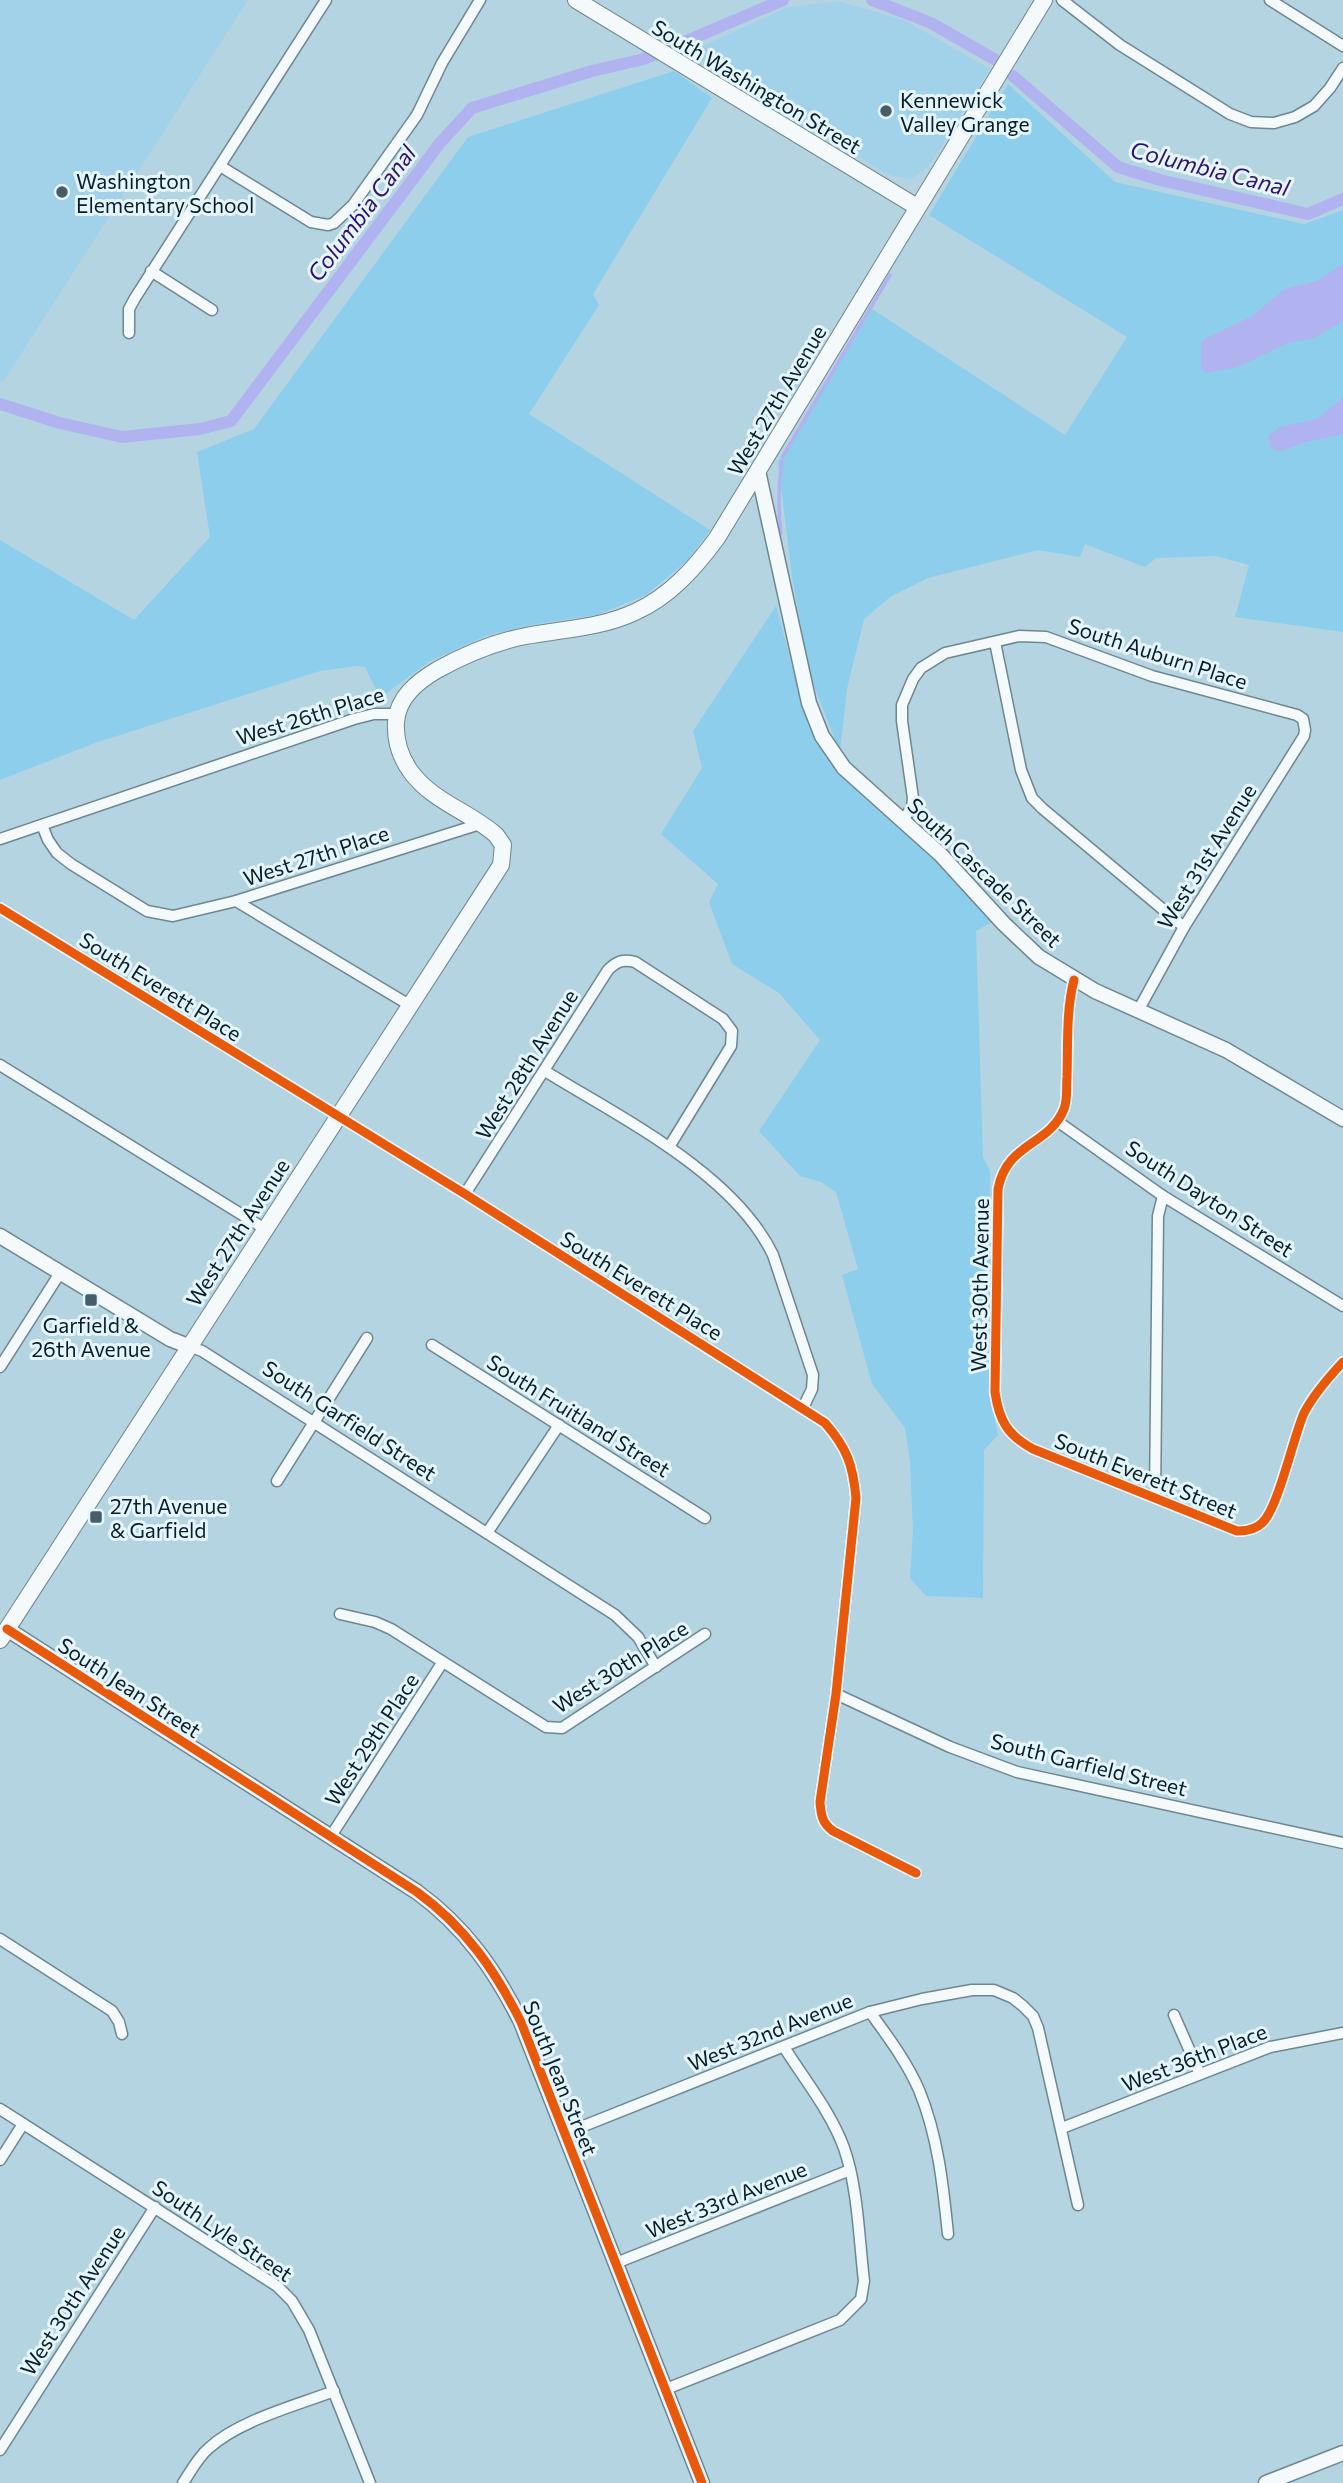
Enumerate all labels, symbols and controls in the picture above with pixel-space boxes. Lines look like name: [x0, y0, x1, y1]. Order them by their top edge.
street label: South Washington Street: [648, 14, 866, 158]
place label: Kennewick Valley Grange: [900, 87, 1030, 136]
marker: Kennewick Valley Grange: [878, 103, 894, 119]
water label: Columbia Canal: [1128, 135, 1294, 202]
water label: Columbia Canal: [301, 139, 422, 287]
place label: Washington Elementary School: [76, 168, 254, 217]
marker: Washington Elementary School: [54, 184, 70, 200]
street label: West 27th Avenue: [721, 320, 831, 480]
street label: South Auburn Place: [1065, 612, 1251, 694]
street label: West 26th Place: [233, 681, 387, 749]
street label: West 31st Avenue: [1151, 779, 1261, 933]
street label: South Cascade Street: [903, 792, 1067, 952]
street label: West 27th Place: [240, 820, 392, 890]
street label: South Everett Place: [75, 926, 247, 1046]
street label: West 28th Avenue: [470, 984, 582, 1144]
street label: South Dayton Street: [1122, 1134, 1298, 1262]
street label: West 27th Avenue: [180, 1154, 294, 1310]
street label: West 30th Avenue: [965, 1198, 993, 1372]
street label: South Everett Place: [556, 1225, 728, 1345]
marker: Garfield & 26th Avenue: [83, 1292, 99, 1308]
place label: Garfield & 26th Avenue: [31, 1312, 151, 1361]
street label: South Fruitland Street: [483, 1348, 675, 1482]
street label: South Garfield Street: [259, 1355, 441, 1485]
street label: South Everett Street: [1051, 1427, 1241, 1523]
place label: 27th Avenue & Garfield: [110, 1493, 227, 1542]
marker: 27th Avenue & Garfield: [88, 1509, 104, 1525]
street label: West 30th Place: [548, 1614, 692, 1718]
street label: South Jean Street: [54, 1632, 206, 1742]
street label: West 29th Place: [319, 1668, 423, 1810]
street label: South Garfield Street: [988, 1727, 1190, 1801]
street label: West 32nd Avenue: [684, 1987, 856, 2075]
street label: South Jean Street: [519, 1997, 603, 2159]
street label: West 36th Place: [1118, 2018, 1270, 2096]
street label: West 33rd Avenue: [642, 2155, 810, 2243]
street label: South Lyle Street: [148, 2174, 298, 2286]
street label: West 30th Avenue: [14, 2220, 130, 2380]

